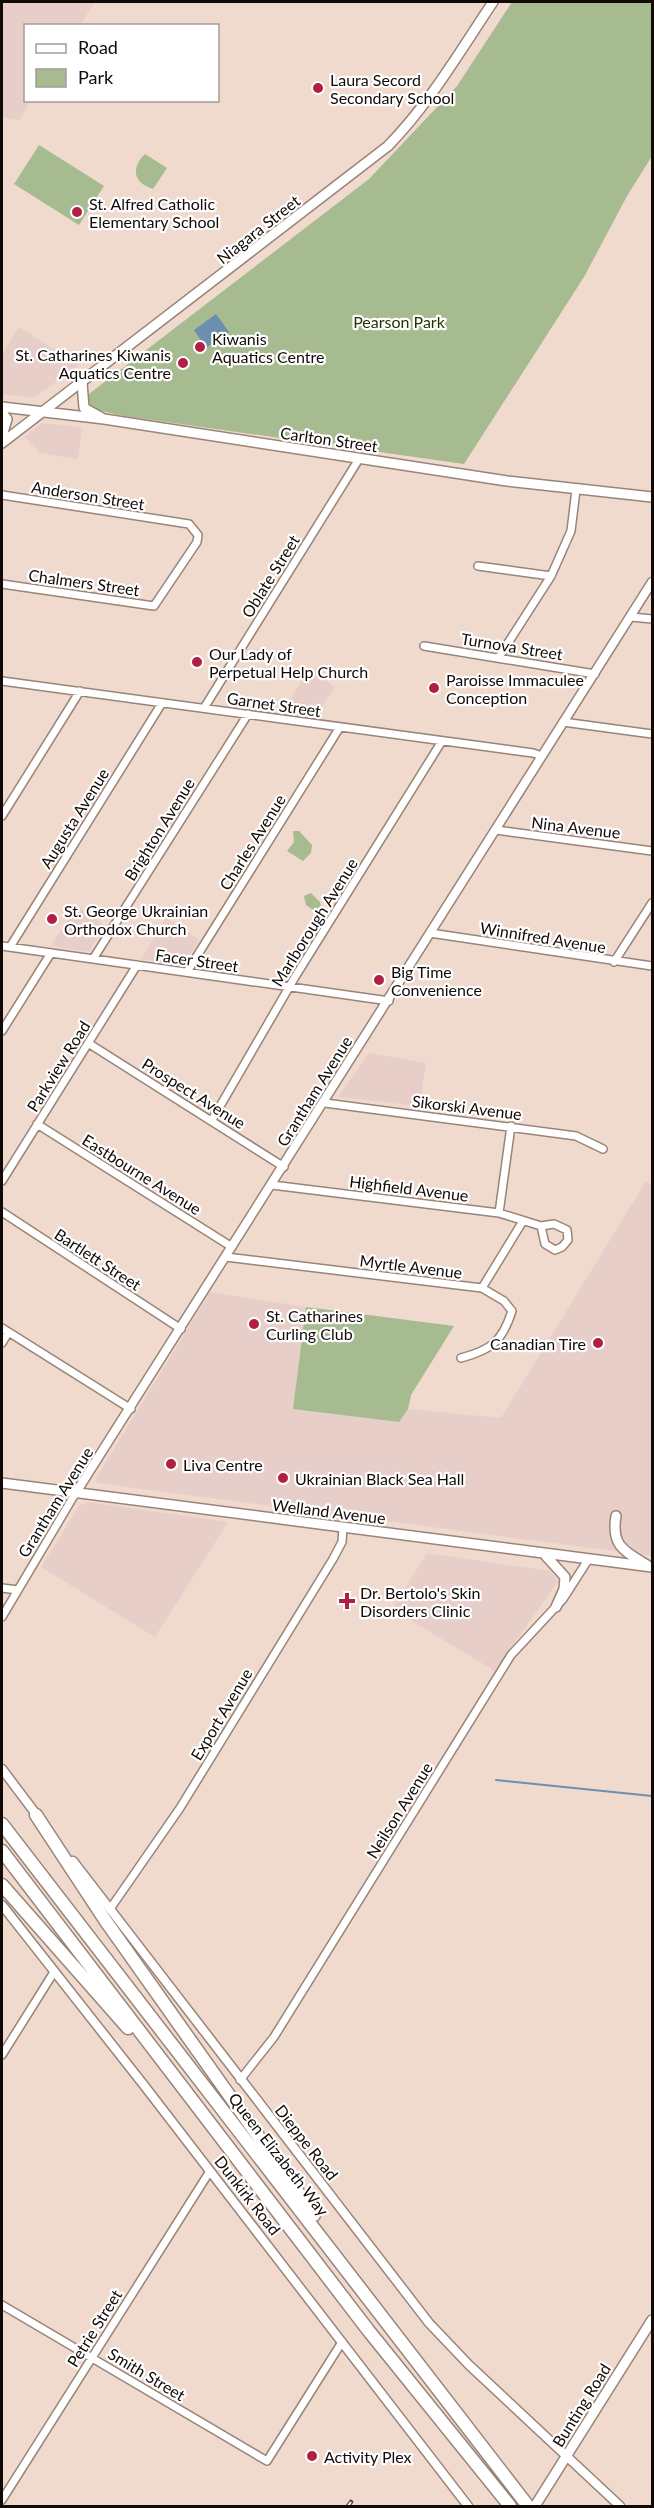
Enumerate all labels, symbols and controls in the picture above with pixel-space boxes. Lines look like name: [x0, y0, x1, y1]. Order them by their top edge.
legend: [24, 24, 219, 102]
text: Road: [78, 36, 118, 58]
text: Park: [78, 66, 114, 88]
place label: Laura Secord Secondary School: [330, 70, 454, 107]
marker: Laura Secord Secondary School: [311, 81, 325, 95]
street label: Niagara Street: [213, 191, 303, 267]
place label: St. Alfred Catholic Elementary School: [89, 194, 219, 231]
marker: St. Alfred Catholic Elementary School: [70, 205, 84, 219]
park label: Pearson Park: [353, 312, 446, 331]
place label: Kiwanis Aquatics Centre: [212, 329, 324, 366]
marker: Kiwanis Aquatics Centre: [193, 340, 207, 354]
place label: St. Catharines Kiwanis Aquatics Centre: [15, 345, 171, 382]
marker: St. Catharines Kiwanis Aquatics Centre: [176, 356, 190, 370]
street label: Carlton Street: [279, 423, 379, 455]
street label: Anderson Street: [30, 477, 146, 513]
street label: Oblate Street: [237, 531, 303, 621]
street label: Chalmers Street: [27, 565, 141, 599]
street label: Turnova Street: [460, 629, 564, 663]
place label: Our Lady of Perpetual Help Church: [209, 644, 368, 681]
marker: Our Lady of Perpetual Help Church: [190, 655, 204, 669]
place label: Paroisse Immaculee Conception: [446, 670, 584, 707]
marker: Paroisse Immaculee Conception: [427, 681, 441, 695]
street label: Garnet Street: [226, 688, 322, 720]
street label: Augusta Avenue: [36, 765, 112, 871]
street label: Brighton Avenue: [120, 774, 198, 884]
street label: Charles Avenue: [215, 791, 289, 893]
street label: Nina Avenue: [531, 812, 621, 842]
street label: Marlborough Avenue: [267, 854, 361, 990]
place label: St. George Ukrainian Orthodox Church: [64, 901, 208, 938]
marker: St. George Ukrainian Orthodox Church: [45, 912, 59, 926]
street label: Winnifred Avenue: [479, 918, 607, 956]
street label: Facer Street: [154, 945, 240, 975]
place label: Big Time Convenience: [391, 962, 482, 999]
marker: Big Time Convenience: [372, 973, 386, 987]
street label: Parkview Road: [23, 1017, 93, 1115]
street label: Grantham Avenue: [272, 1032, 356, 1150]
street label: Prospect Avenue: [139, 1054, 249, 1132]
street label: Sikorski Avenue: [411, 1091, 523, 1123]
street label: Eastbourne Avenue: [79, 1130, 205, 1218]
street label: Highfield Avenue: [348, 1171, 470, 1205]
street label: Bartlett Street: [51, 1224, 145, 1294]
street label: Myrtle Avenue: [359, 1250, 463, 1282]
place label: St. Catharines Curling Club: [266, 1306, 363, 1343]
marker: St. Catharines Curling Club: [247, 1317, 261, 1331]
place label: Canadian Tire: [490, 1334, 586, 1353]
marker: Canadian Tire: [591, 1336, 605, 1350]
street label: Grantham Avenue: [13, 1443, 97, 1561]
place label: Liva Centre: [183, 1455, 263, 1474]
marker: Liva Centre: [164, 1457, 178, 1471]
place label: Ukrainian Black Sea Hall: [295, 1469, 464, 1488]
marker: Ukrainian Black Sea Hall: [276, 1471, 290, 1485]
street label: Welland Avenue: [271, 1495, 387, 1527]
place label: Dr. Bertolo's Skin Disorders Clinic: [360, 1583, 480, 1620]
marker: Dr. Bertolo's Skin Disorders Clinic: [338, 1592, 356, 1610]
street label: Export Avenue: [186, 1665, 256, 1763]
street label: Neilson Avenue: [362, 1759, 436, 1861]
street label: Queen Elizabeth Way: [225, 2089, 333, 2220]
street label: Dieppe Road: [272, 2101, 342, 2183]
street label: Dunkirk Road: [211, 2152, 285, 2238]
street label: Petrie Street: [63, 2286, 125, 2370]
street label: Smith Street: [105, 2344, 189, 2405]
street label: Bunting Road: [548, 2360, 614, 2450]
place label: Activity Plex: [324, 2447, 412, 2466]
marker: Activity Plex: [305, 2449, 319, 2463]

